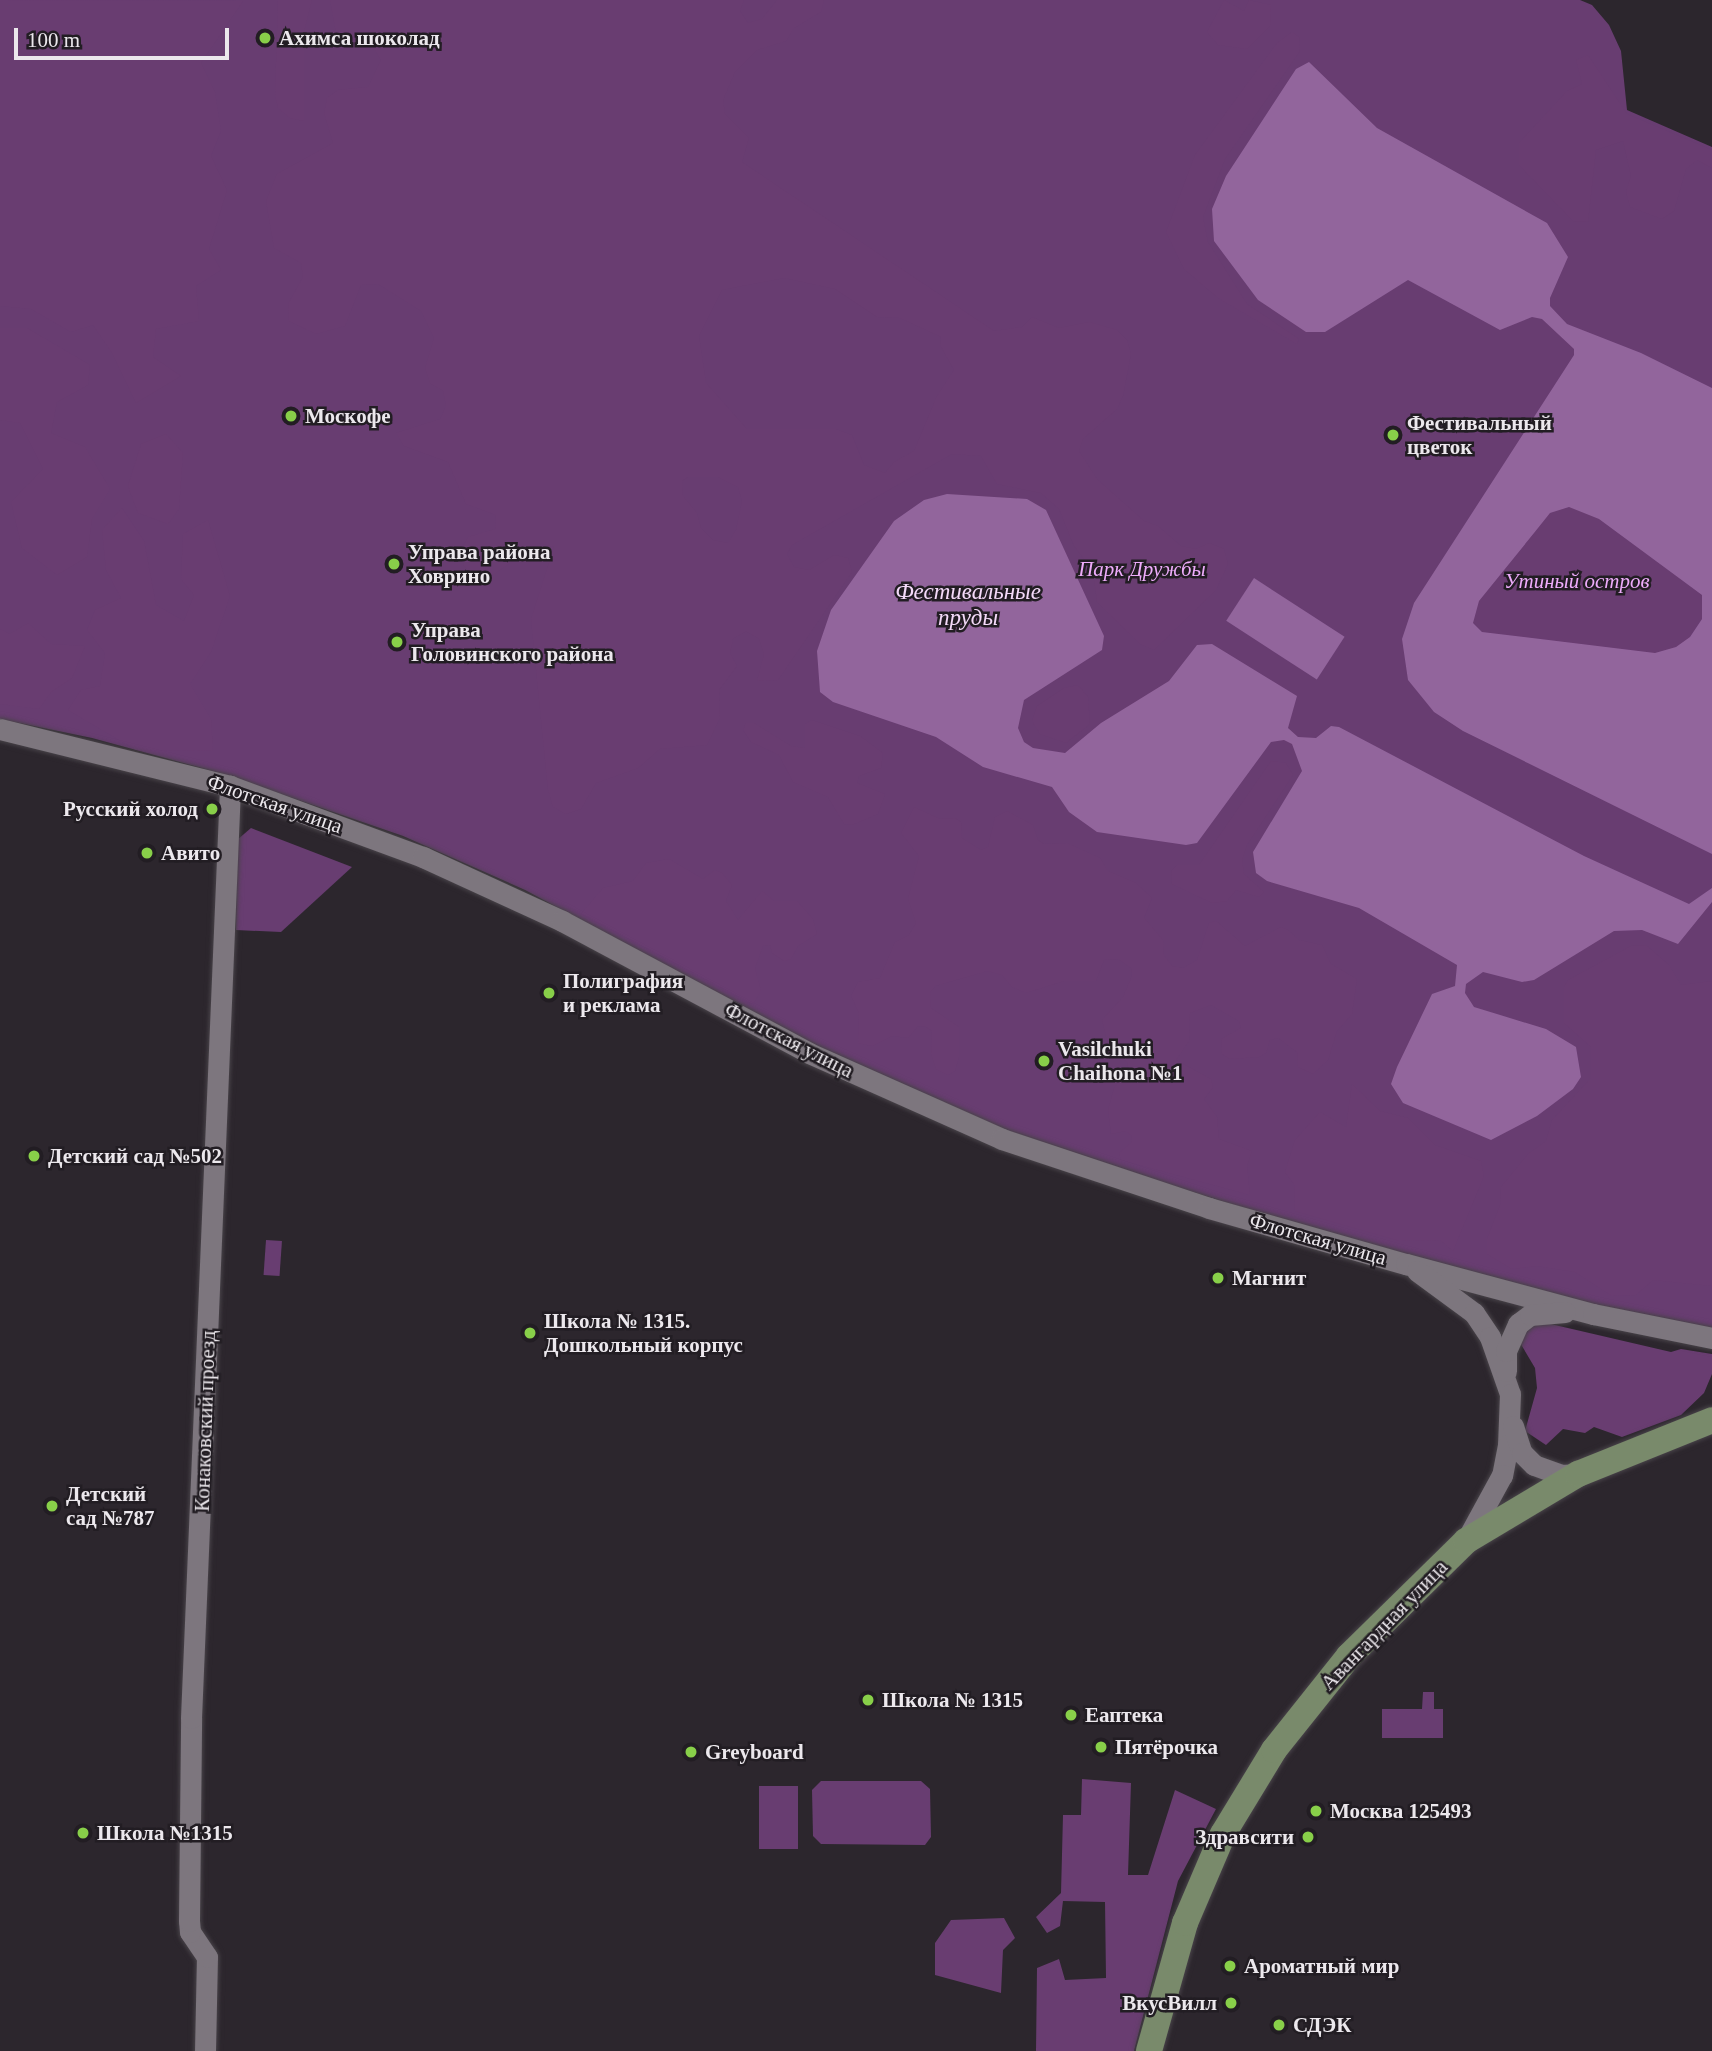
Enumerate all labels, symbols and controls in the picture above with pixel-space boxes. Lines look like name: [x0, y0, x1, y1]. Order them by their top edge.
scale bar: [18, 14, 233, 58]
place label: Ахимса шоколад: [279, 25, 440, 51]
text: 100 m: [27, 28, 80, 52]
marker: Ахимса шоколад: [257, 30, 273, 46]
place label: Москофе: [305, 403, 391, 429]
marker: Москофе: [283, 408, 299, 424]
place label: Фестивальный цветок: [1407, 410, 1552, 460]
marker: Фестивальный цветок: [1385, 427, 1401, 443]
place label: Управа района Ховрино: [408, 539, 550, 589]
marker: Управа района Ховрино: [386, 556, 402, 572]
park label: Парк Дружбы: [1078, 556, 1206, 582]
park label: Утиный остров: [1504, 568, 1650, 594]
water label: Фестивальные пруды: [895, 578, 1041, 632]
place label: Управа Головинского района: [411, 617, 614, 667]
marker: Управа Головинского района: [389, 634, 405, 650]
street label: Флотская улица: [204, 769, 346, 839]
place label: Русский холод: [63, 796, 198, 822]
marker: Русский холод: [204, 801, 220, 817]
place label: Авито: [161, 840, 220, 866]
marker: Авито: [139, 845, 155, 861]
place label: Полиграфия и реклама: [563, 968, 683, 1018]
marker: Полиграфия и реклама: [541, 985, 557, 1001]
street label: Флотская улица: [720, 997, 858, 1083]
place label: Vasilchuki Chaihona №1: [1058, 1036, 1182, 1086]
marker: Vasilchuki Chaihona №1: [1036, 1053, 1052, 1069]
place label: Детский сад №502: [48, 1143, 222, 1169]
marker: Детский сад №502: [26, 1148, 42, 1164]
street label: Флотская улица: [1247, 1207, 1389, 1271]
place label: Магнит: [1232, 1265, 1306, 1291]
marker: Магнит: [1210, 1270, 1226, 1286]
place label: Школа № 1315. Дошкольный корпус: [544, 1308, 743, 1358]
marker: Школа № 1315. Дошкольный корпус: [522, 1325, 538, 1341]
street label: Конаковский проезд: [189, 1330, 221, 1512]
place label: Детский сад №787: [66, 1481, 155, 1531]
marker: Детский сад №787: [44, 1498, 60, 1514]
street label: Авангардная улица: [1315, 1555, 1453, 1695]
place label: Школа № 1315: [882, 1687, 1023, 1713]
marker: Школа № 1315: [860, 1692, 876, 1708]
place label: Еаптека: [1085, 1702, 1163, 1728]
marker: Еаптека: [1063, 1707, 1079, 1723]
place label: Пятёрочка: [1115, 1734, 1218, 1760]
place label: Greyboard: [705, 1739, 804, 1765]
marker: Пятёрочка: [1093, 1739, 1109, 1755]
marker: Greyboard: [683, 1744, 699, 1760]
place label: Москва 125493: [1330, 1798, 1472, 1824]
marker: Москва 125493: [1308, 1803, 1324, 1819]
place label: Школа №1315: [97, 1820, 233, 1846]
place label: Здравсити: [1195, 1824, 1294, 1850]
marker: Школа №1315: [75, 1825, 91, 1841]
marker: Здравсити: [1300, 1829, 1316, 1845]
place label: Ароматный мир: [1244, 1953, 1399, 1979]
marker: Ароматный мир: [1222, 1958, 1238, 1974]
place label: ВкусВилл: [1122, 1990, 1217, 2016]
marker: ВкусВилл: [1223, 1995, 1239, 2011]
place label: СДЭК: [1293, 2012, 1352, 2038]
marker: СДЭК: [1271, 2017, 1287, 2033]

